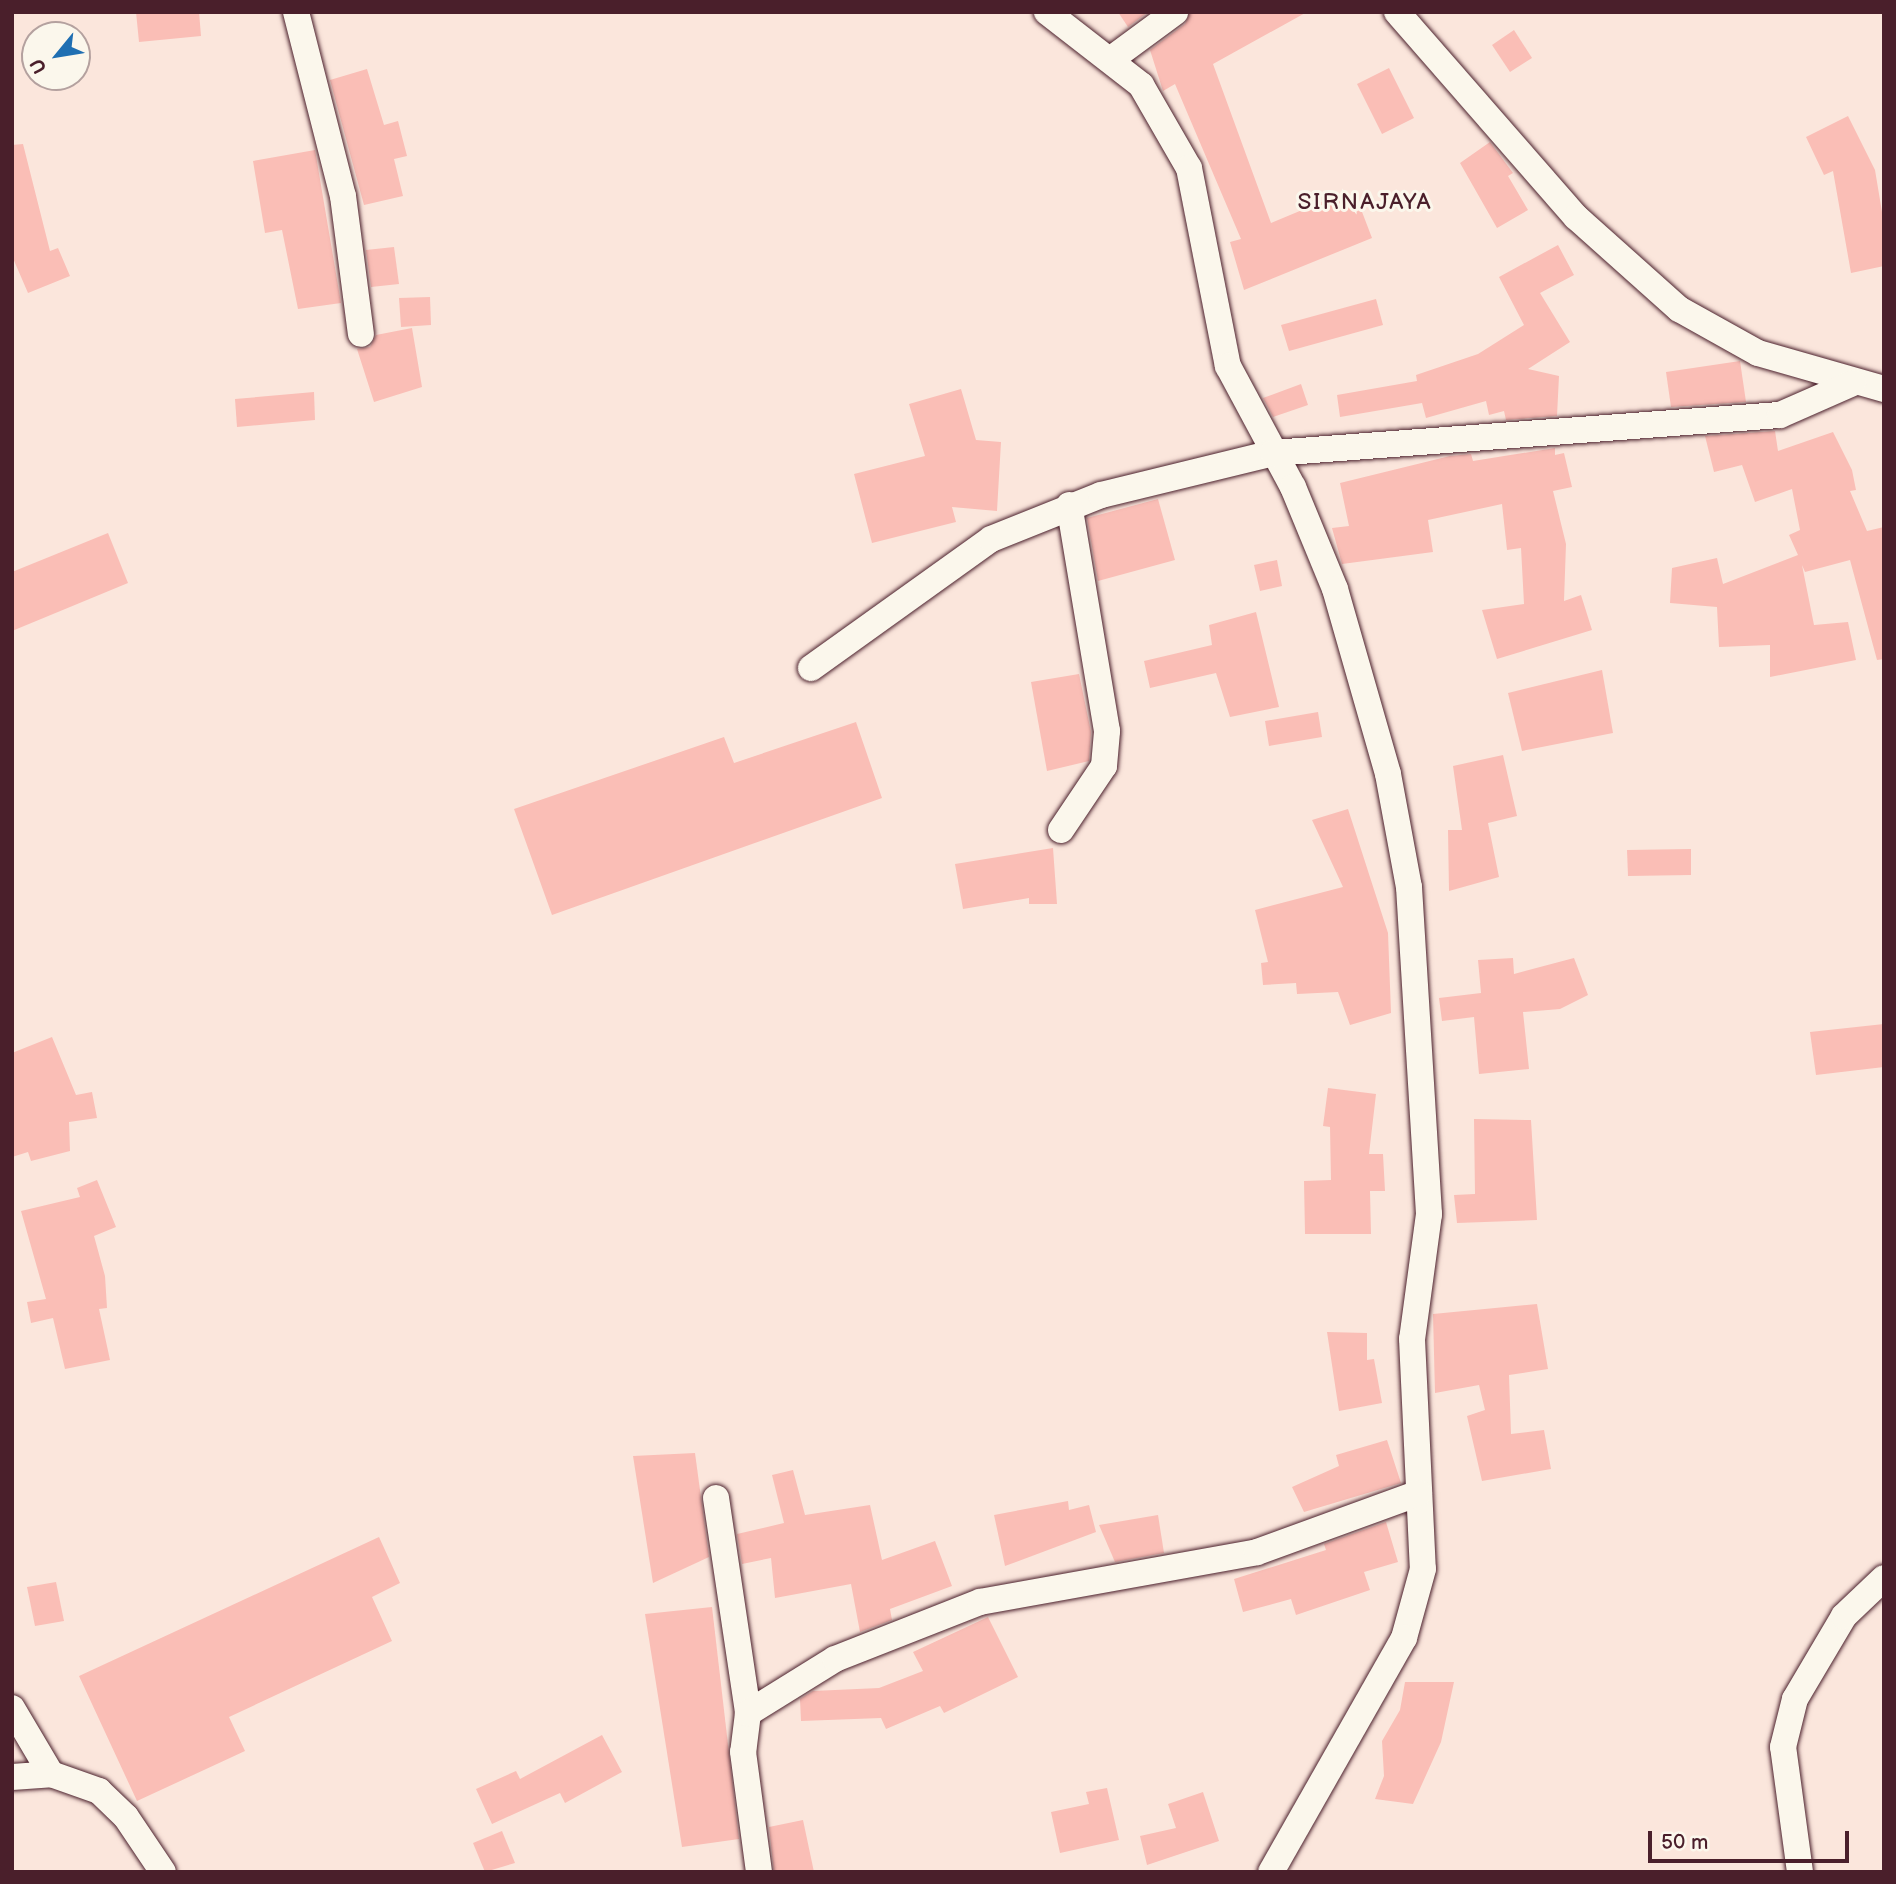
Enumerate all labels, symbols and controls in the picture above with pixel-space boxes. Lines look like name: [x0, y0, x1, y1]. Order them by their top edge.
north arrow: [21, 21, 91, 91]
text: U: [26, 54, 52, 77]
district label: SIRNAJAYA: [1299, 188, 1431, 216]
scale bar: [1651, 1818, 1852, 1862]
text: 50 m: [1661, 1830, 1708, 1855]

